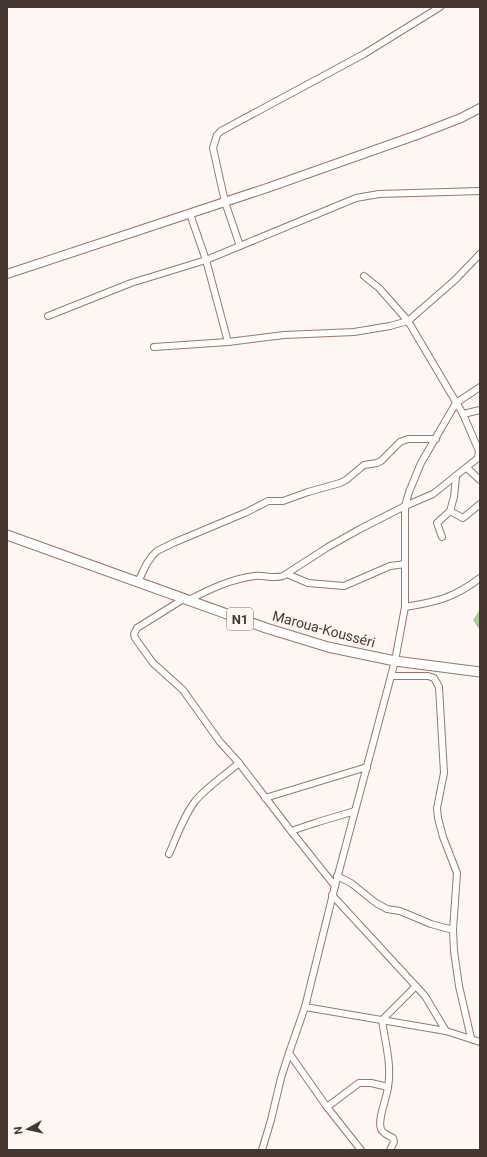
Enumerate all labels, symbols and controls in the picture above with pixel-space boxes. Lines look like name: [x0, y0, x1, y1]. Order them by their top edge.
road number: N1: [227, 608, 253, 630]
street label: Maroua-Kousséri: [271, 608, 377, 650]
north arrow: [8, 1109, 48, 1149]
text: N: [12, 1125, 26, 1135]

